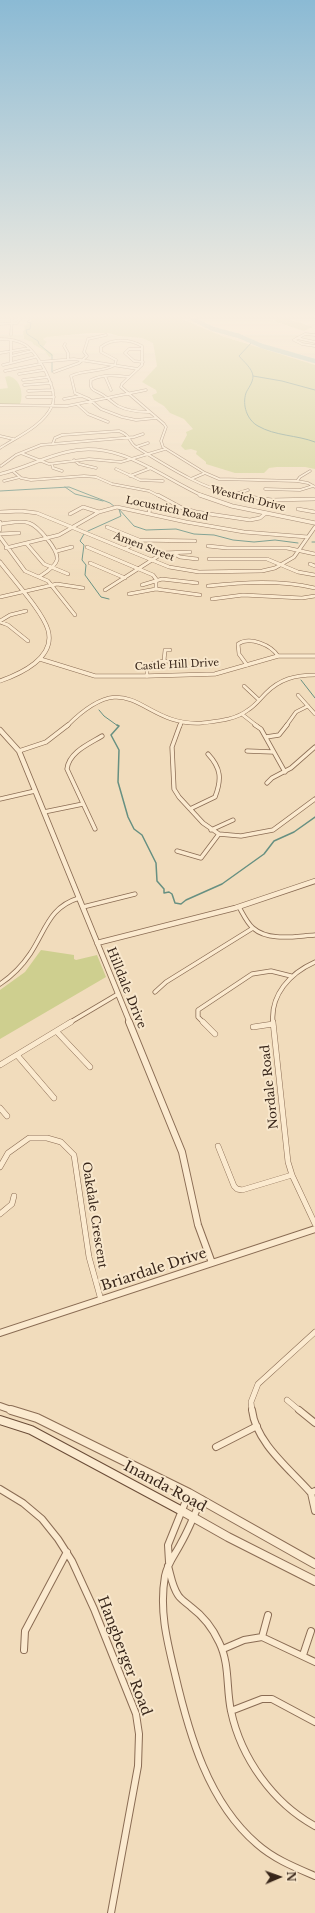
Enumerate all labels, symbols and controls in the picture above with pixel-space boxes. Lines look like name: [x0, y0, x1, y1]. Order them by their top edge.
street label: Westrich Drive: [209, 484, 287, 514]
street label: Locustrich Road: [125, 494, 209, 524]
street label: Amen Street: [112, 530, 176, 564]
street label: Castle Hill Drive: [135, 657, 219, 673]
street label: Hilldale Drive: [103, 945, 149, 1031]
street label: Nordale Road: [258, 1044, 282, 1130]
street label: Oakdale Crescent: [78, 1161, 110, 1269]
street label: Briardale Drive: [99, 1245, 209, 1295]
street label: Inanda Road: [121, 1458, 209, 1516]
street label: Hangberger Road: [93, 1594, 155, 1718]
north arrow: [259, 1857, 299, 1897]
text: N: [284, 1871, 298, 1882]

